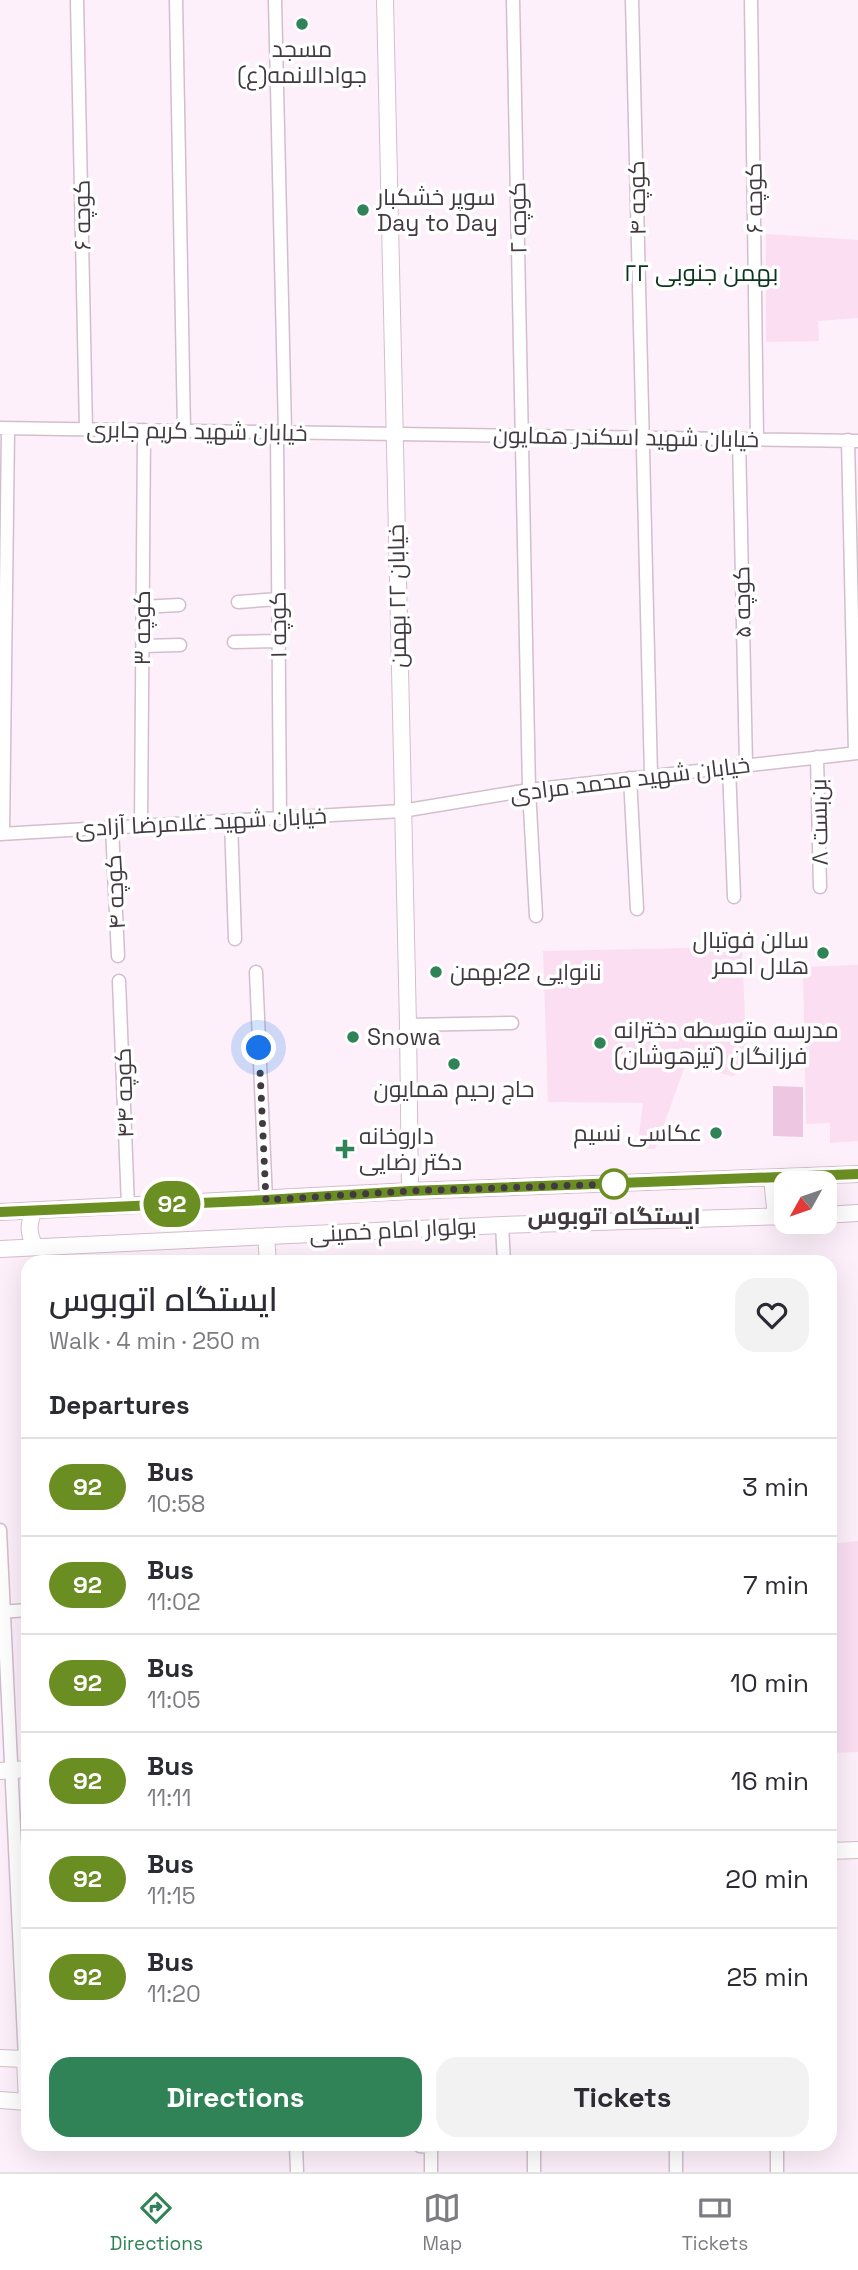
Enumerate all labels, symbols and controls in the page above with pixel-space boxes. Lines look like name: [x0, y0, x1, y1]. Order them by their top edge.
marker: مسجد جوادالانمه(ع): [294, 16, 310, 32]
place label: مسجد جوادالانمه(ع): [237, 34, 367, 91]
street label: کوچه ۴: [621, 160, 653, 236]
street label: کوچه ۶: [738, 162, 770, 234]
street label: کوچه ۶: [66, 179, 98, 251]
place label: سوپر خشکبار Day to Day: [375, 182, 498, 238]
street label: کوچه ۲: [502, 182, 534, 254]
marker: سوپر خشکبار Day to Day: [355, 202, 371, 218]
district label: ۲۲ بهمن جنوبی: [624, 257, 778, 288]
street label: خیابان شهید کریم جابری: [86, 414, 308, 449]
street label: خیابان شهید اسکندر همایون: [493, 420, 759, 454]
street label: خیابان ۲۲ بهمن: [381, 524, 413, 668]
street label: کوچه ۵: [726, 566, 758, 638]
street label: کوچه ۳: [127, 590, 157, 666]
street label: کوچه ۱: [262, 591, 294, 659]
street label: خیابان شهید محمد مرادی: [508, 749, 752, 809]
street label: بن‌بست ۸: [803, 778, 835, 866]
street label: خیابان شهید غلامرضا آزادی: [74, 800, 328, 844]
street label: کوچه ۴: [98, 854, 132, 930]
place label: سالن فوتبال هلال احمر: [693, 925, 809, 981]
marker: سالن فوتبال هلال احمر: [815, 945, 831, 961]
place label: نانوایی 22بهمن: [450, 957, 602, 987]
marker: نانوایی 22بهمن: [428, 964, 444, 980]
place label: مدرسه متوسطه دخترانه فرزانگان (تیزهوشان): [614, 1015, 839, 1071]
place label: Snowa: [367, 1022, 441, 1052]
marker: Snowa: [345, 1029, 361, 1045]
your location: [241, 1030, 276, 1065]
marker: مدرسه متوسطه دخترانه فرزانگان (تیزهوشان): [592, 1035, 608, 1051]
street label: کوچه ۴۴: [107, 1047, 141, 1139]
marker: حاج رحیم همایون: [446, 1056, 462, 1072]
place label: حاج رحیم همایون: [374, 1074, 534, 1105]
place label: عکاسی نسیم: [573, 1118, 702, 1149]
place label: داروخانه دکتر رضایی: [359, 1121, 462, 1177]
marker: عکاسی نسیم: [708, 1125, 724, 1141]
marker: داروخانه دکتر رضایی: [337, 1141, 353, 1157]
marker: ایستگاه اتوبوس: [599, 1169, 629, 1199]
north arrow: [774, 1171, 836, 1234]
map controls: [774, 1171, 837, 1234]
line badge: 92: [140, 1181, 204, 1227]
text: 92: [157, 1188, 187, 1219]
place label: ایستگاه اتوبوس: [527, 1201, 701, 1231]
street label: بولوار امام خمینی: [309, 1211, 477, 1250]
button: heart: [735, 1278, 809, 1352]
text: ایستگاه اتوبوس: [49, 1279, 278, 1321]
text: Walk · 4 min · 250 m: [49, 1326, 260, 1356]
text: Departures: [49, 1388, 190, 1422]
text: Bus: [147, 1455, 194, 1489]
text: 3 min: [742, 1470, 809, 1504]
text: 92: [73, 1471, 102, 1502]
text: 10:58: [147, 1489, 205, 1519]
text: Bus: [147, 1553, 194, 1587]
text: 7 min: [743, 1568, 809, 1602]
text: 92: [73, 1569, 102, 1600]
text: 11:02: [147, 1587, 201, 1617]
text: Bus: [147, 1651, 194, 1685]
text: 10 min: [730, 1666, 809, 1700]
text: 92: [73, 1667, 102, 1698]
text: 11:05: [147, 1685, 201, 1715]
text: Bus: [147, 1749, 194, 1783]
text: 16 min: [731, 1764, 809, 1798]
text: 92: [73, 1765, 102, 1796]
text: 11:11: [147, 1783, 191, 1813]
text: Bus: [147, 1847, 194, 1881]
text: 20 min: [725, 1862, 809, 1896]
text: 92: [73, 1863, 102, 1894]
text: 11:15: [147, 1881, 195, 1911]
text: Bus: [147, 1945, 194, 1979]
text: 25 min: [726, 1960, 809, 1994]
text: 92: [73, 1961, 102, 1992]
text: 11:20: [147, 1979, 201, 2009]
button: Directions: [49, 2057, 422, 2137]
button: Tickets: [436, 2057, 809, 2137]
tab: Directions: [110, 2189, 203, 2256]
tab: Map: [423, 2189, 462, 2256]
tab: Tickets: [682, 2189, 748, 2256]

